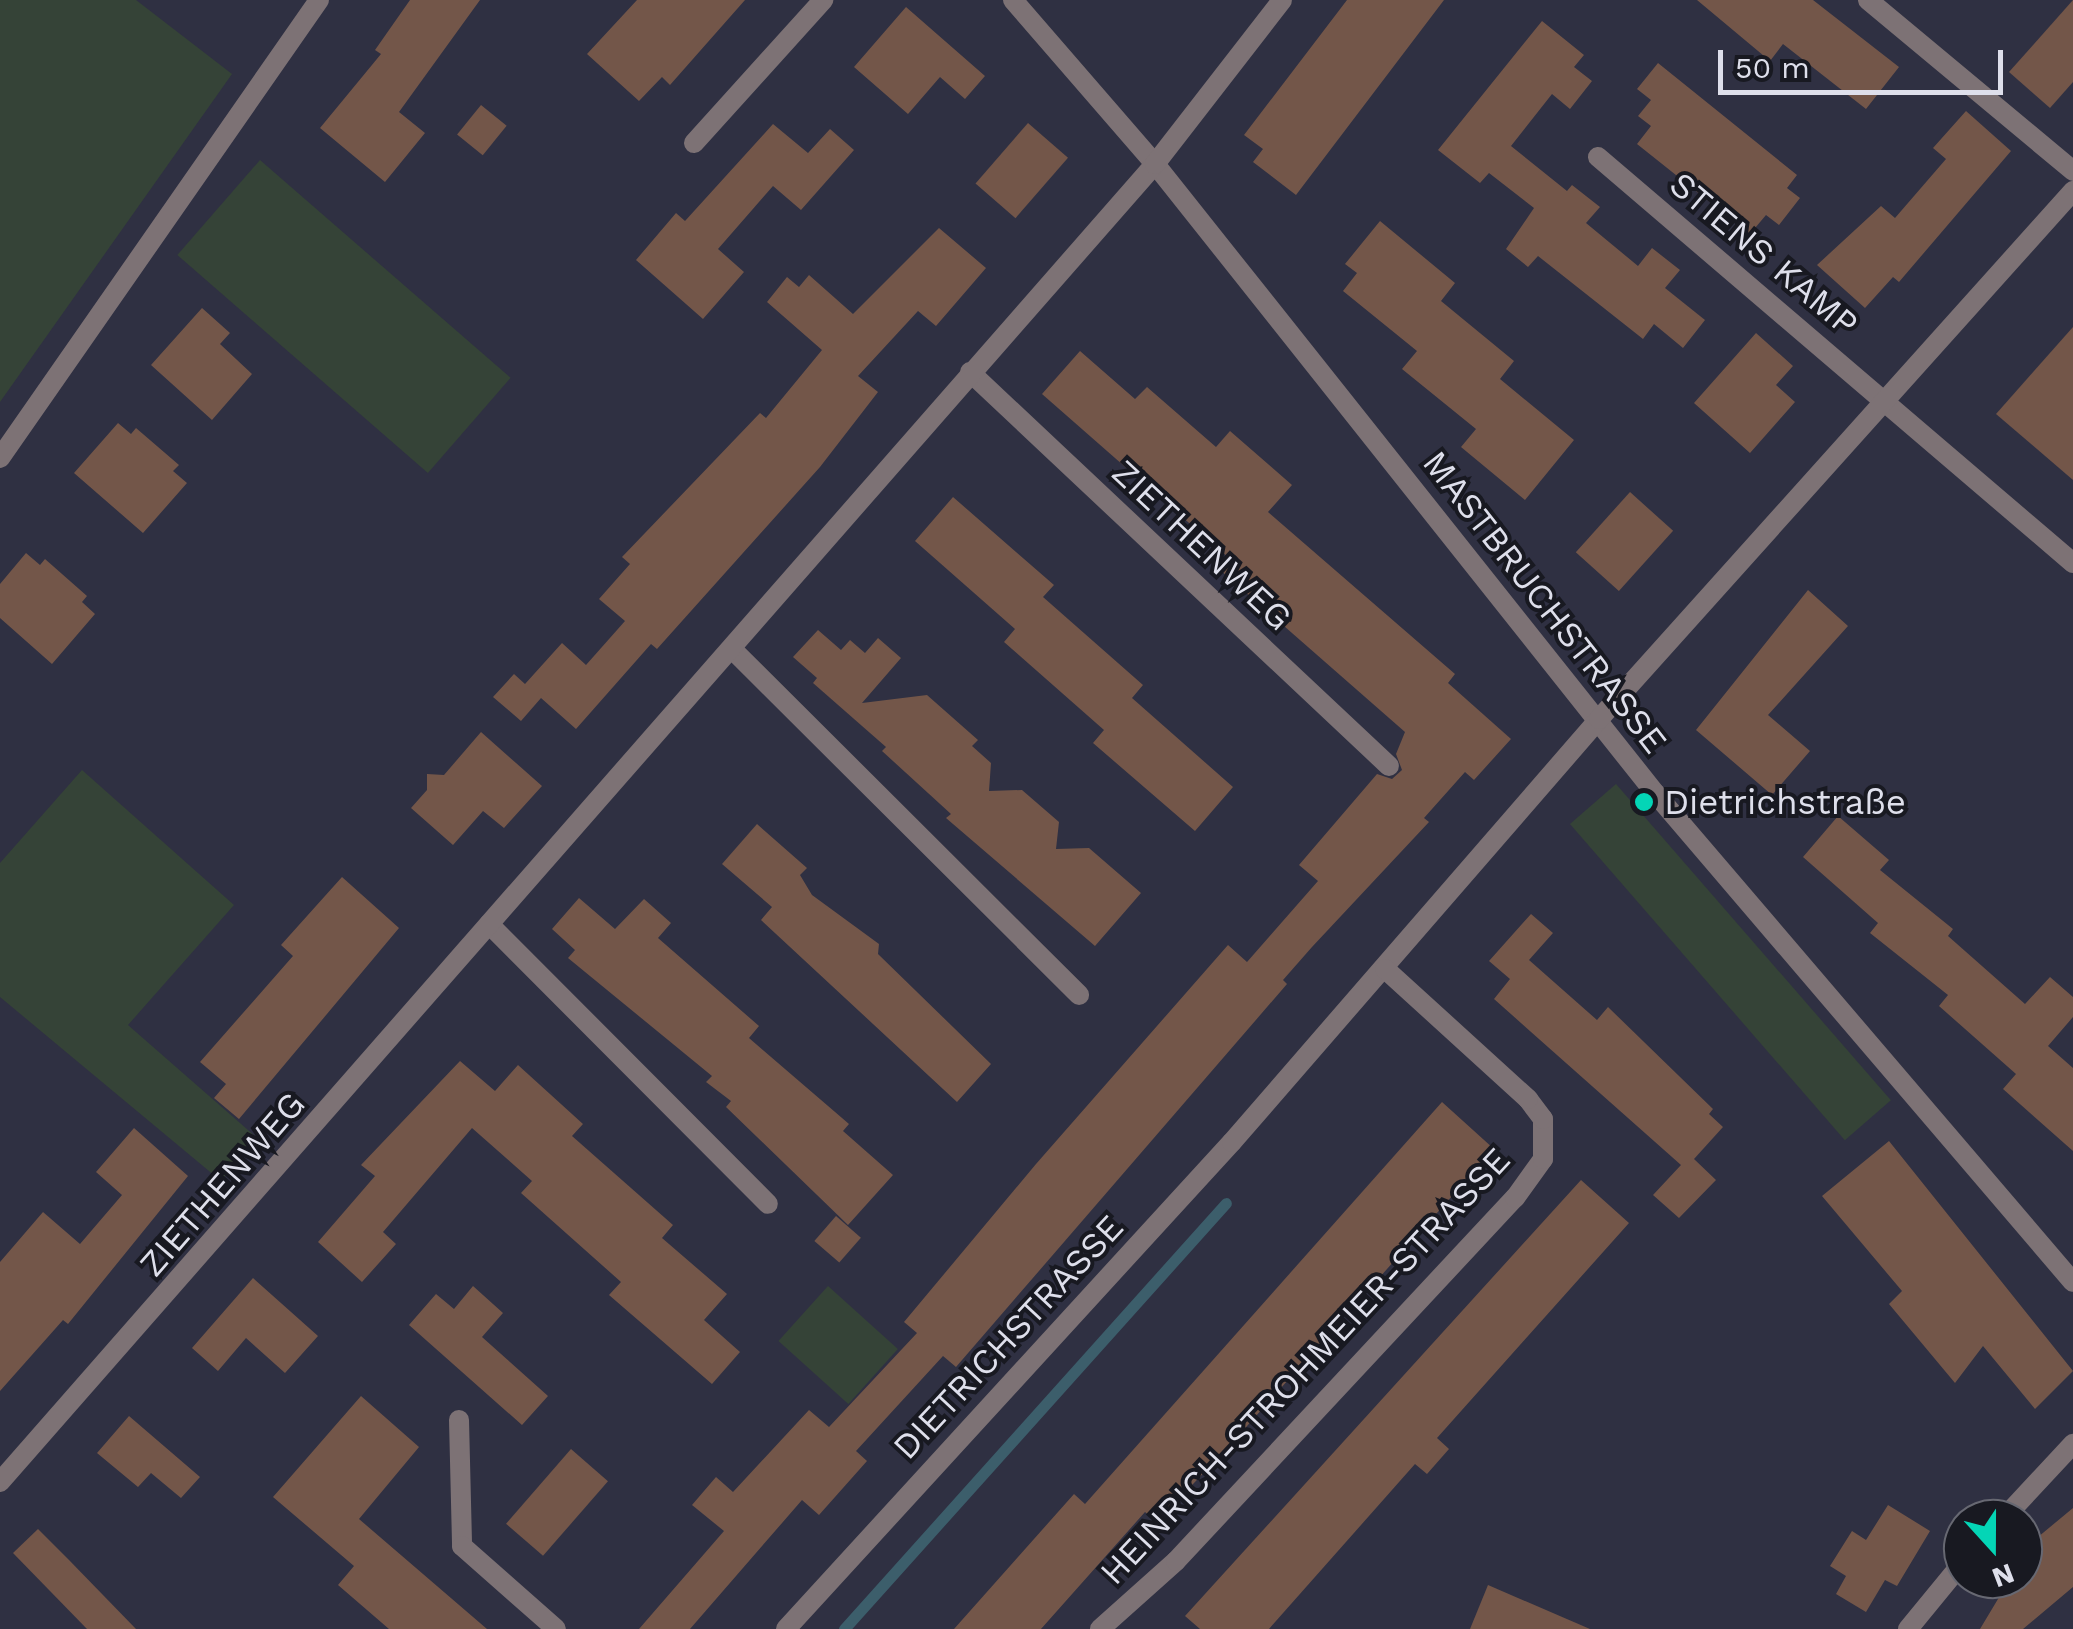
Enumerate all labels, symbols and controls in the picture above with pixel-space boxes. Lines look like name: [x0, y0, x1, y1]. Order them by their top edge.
scale bar: [1723, 30, 2008, 92]
text: 50 m: [1735, 50, 1810, 85]
street label: STIENS KAMP: [1661, 163, 1867, 345]
street label: MASTBRUCHSTRASSE: [1414, 443, 1676, 761]
street label: ZIETHENWEG: [1103, 451, 1301, 639]
place label: Dietrichstraße: [1664, 781, 1906, 823]
marker: Dietrichstraße: [1633, 791, 1655, 813]
street label: ZIETHENWEG: [131, 1083, 313, 1285]
street label: HEINRICH-STROHMEIER-STRASSE: [1091, 1139, 1519, 1593]
street label: DIETRICHSTRASSE: [884, 1206, 1132, 1468]
north arrow: [1943, 1499, 2043, 1599]
text: N: [1988, 1556, 2019, 1595]

